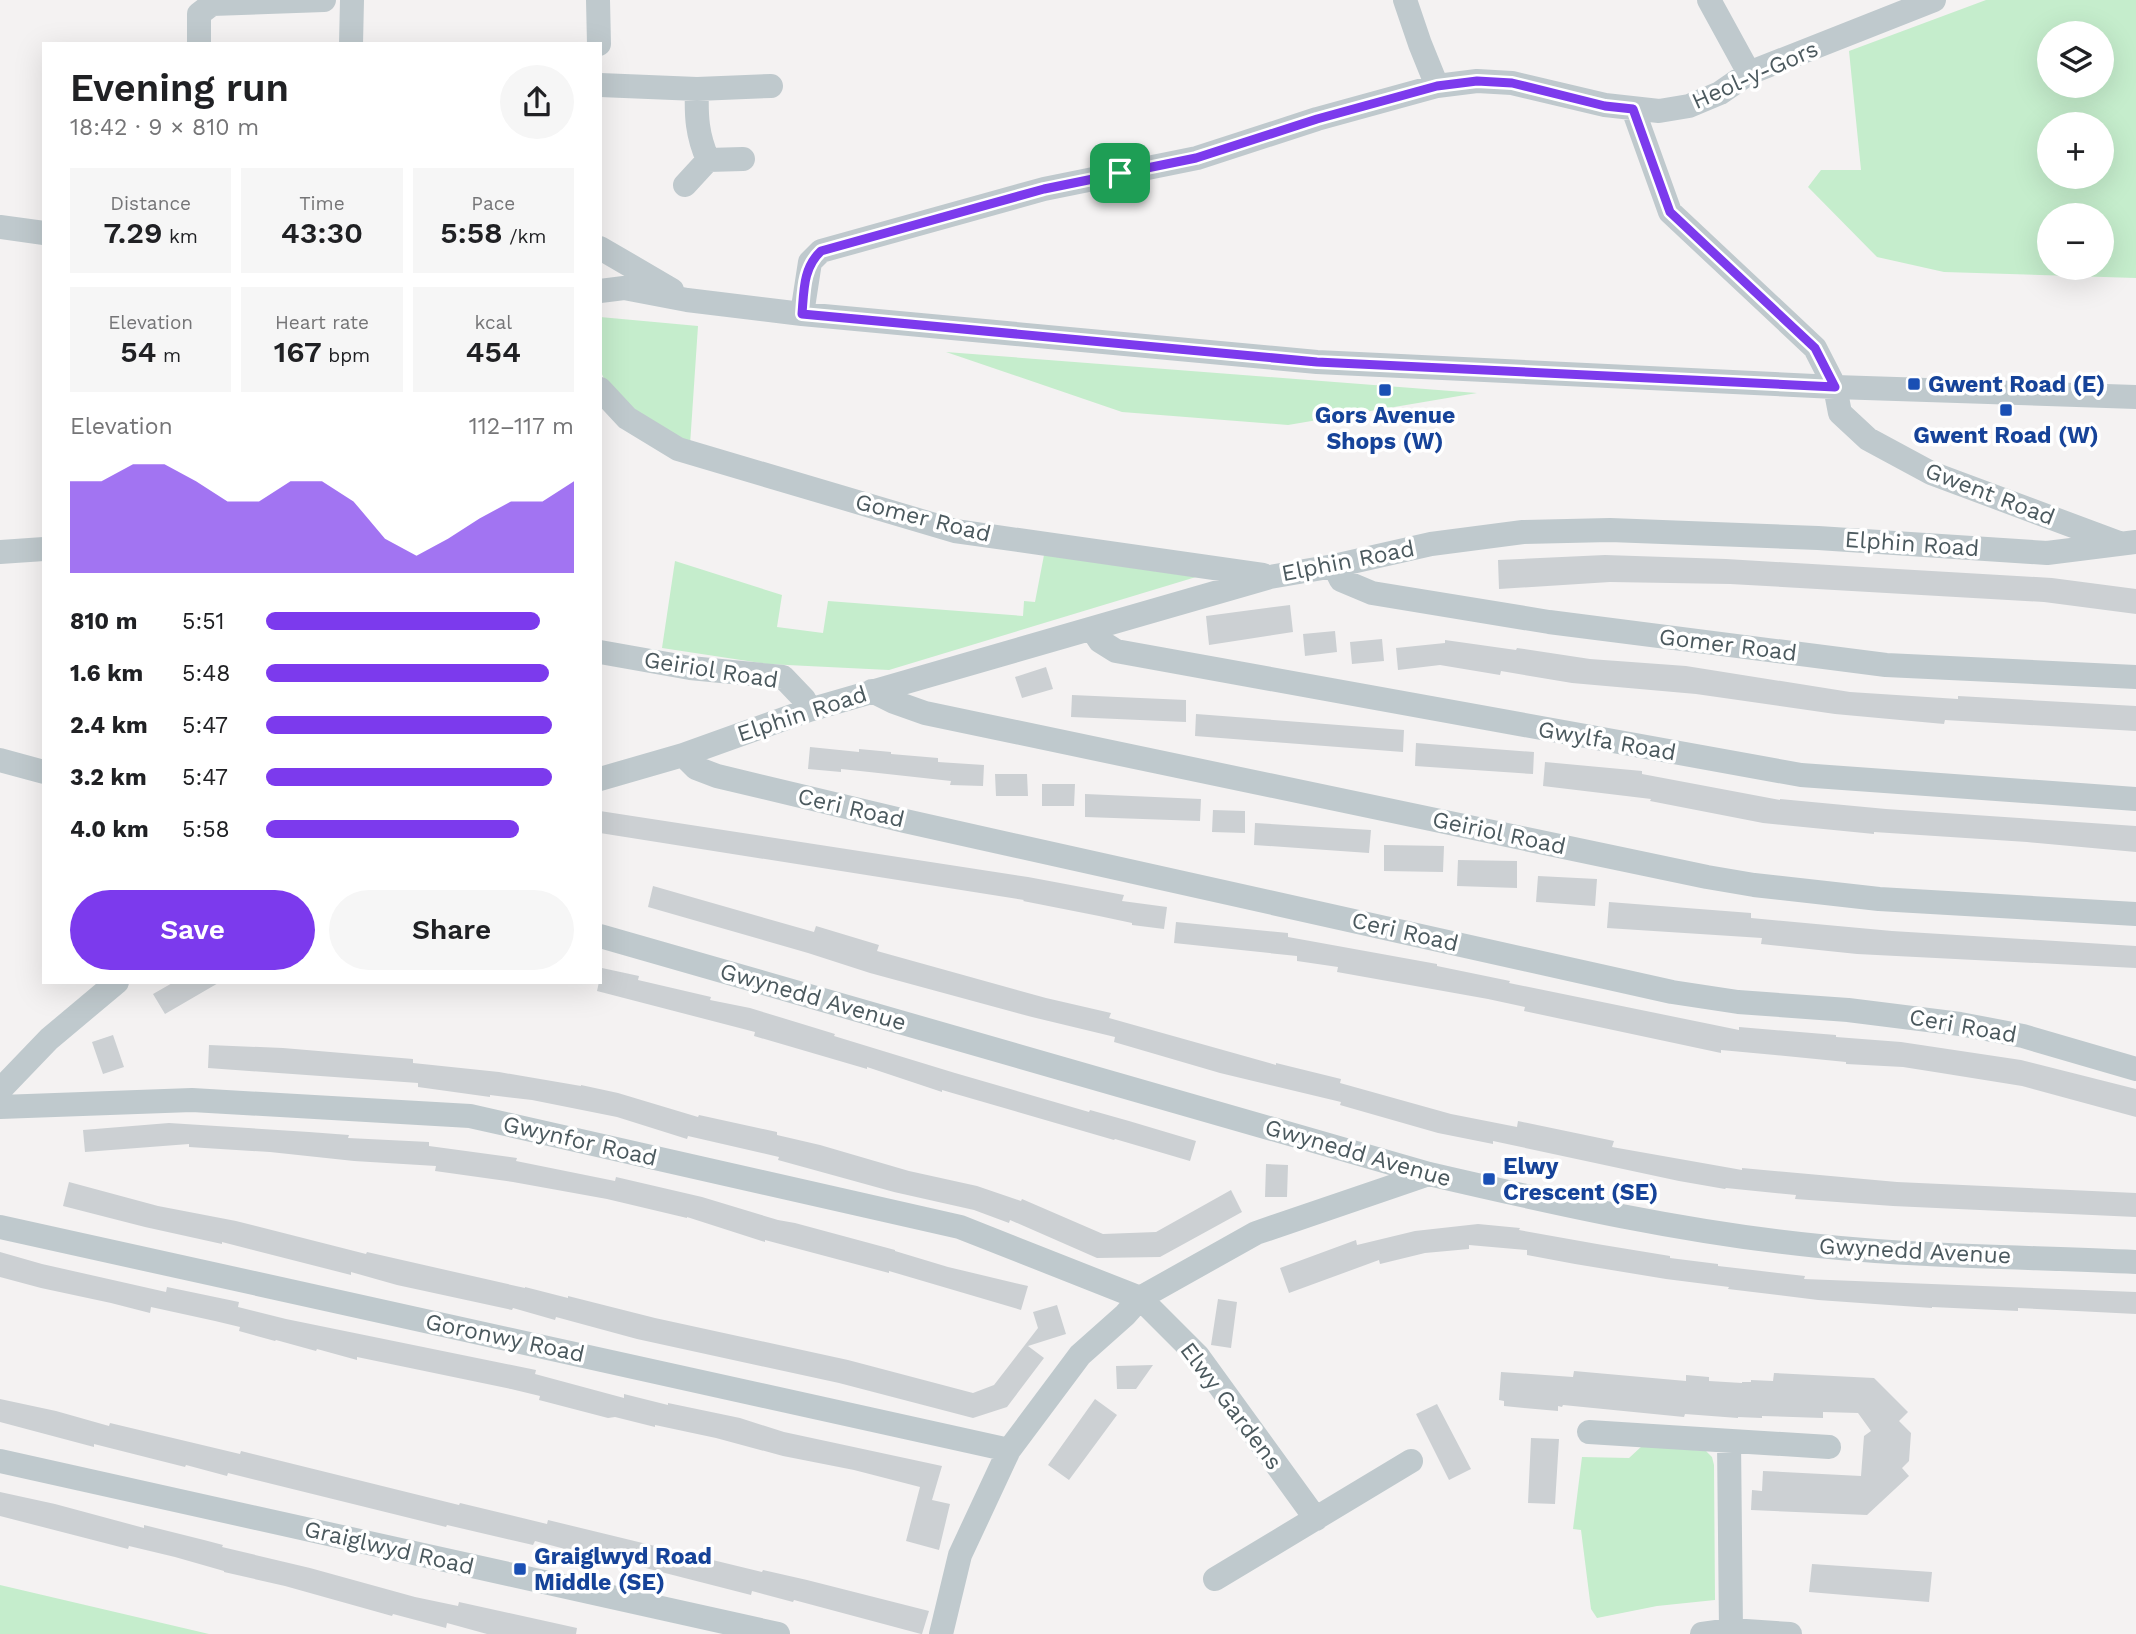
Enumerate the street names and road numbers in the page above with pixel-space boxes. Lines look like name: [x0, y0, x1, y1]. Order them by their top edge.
street label: Heol-y-Gors: [1688, 35, 1822, 115]
street label: Gwent Road: [1921, 457, 2059, 531]
street label: Gomer Road: [853, 488, 993, 548]
street label: Elphin Road: [1844, 526, 1980, 562]
street label: Elphin Road: [1279, 535, 1417, 587]
street label: Gomer Road: [1658, 623, 1798, 667]
street label: Geiriol Road: [642, 646, 780, 694]
street label: Elphin Road: [734, 680, 870, 748]
street label: Gwylfa Road: [1536, 716, 1678, 766]
street label: Ceri Road: [795, 783, 907, 833]
street label: Geiriol Road: [1430, 806, 1568, 860]
street label: Ceri Road: [1349, 907, 1461, 957]
street label: Gwynedd Avenue: [717, 958, 909, 1036]
street label: Ceri Road: [1907, 1003, 2019, 1049]
street label: Gwynfor Road: [500, 1110, 660, 1172]
street label: Gwynedd Avenue: [1262, 1114, 1454, 1192]
street label: Gwynedd Avenue: [1818, 1232, 2012, 1270]
street label: Goronwy Road: [423, 1308, 587, 1368]
street label: Elwy Gardens: [1174, 1337, 1288, 1475]
street label: Graiglwyd Road: [302, 1515, 476, 1581]

